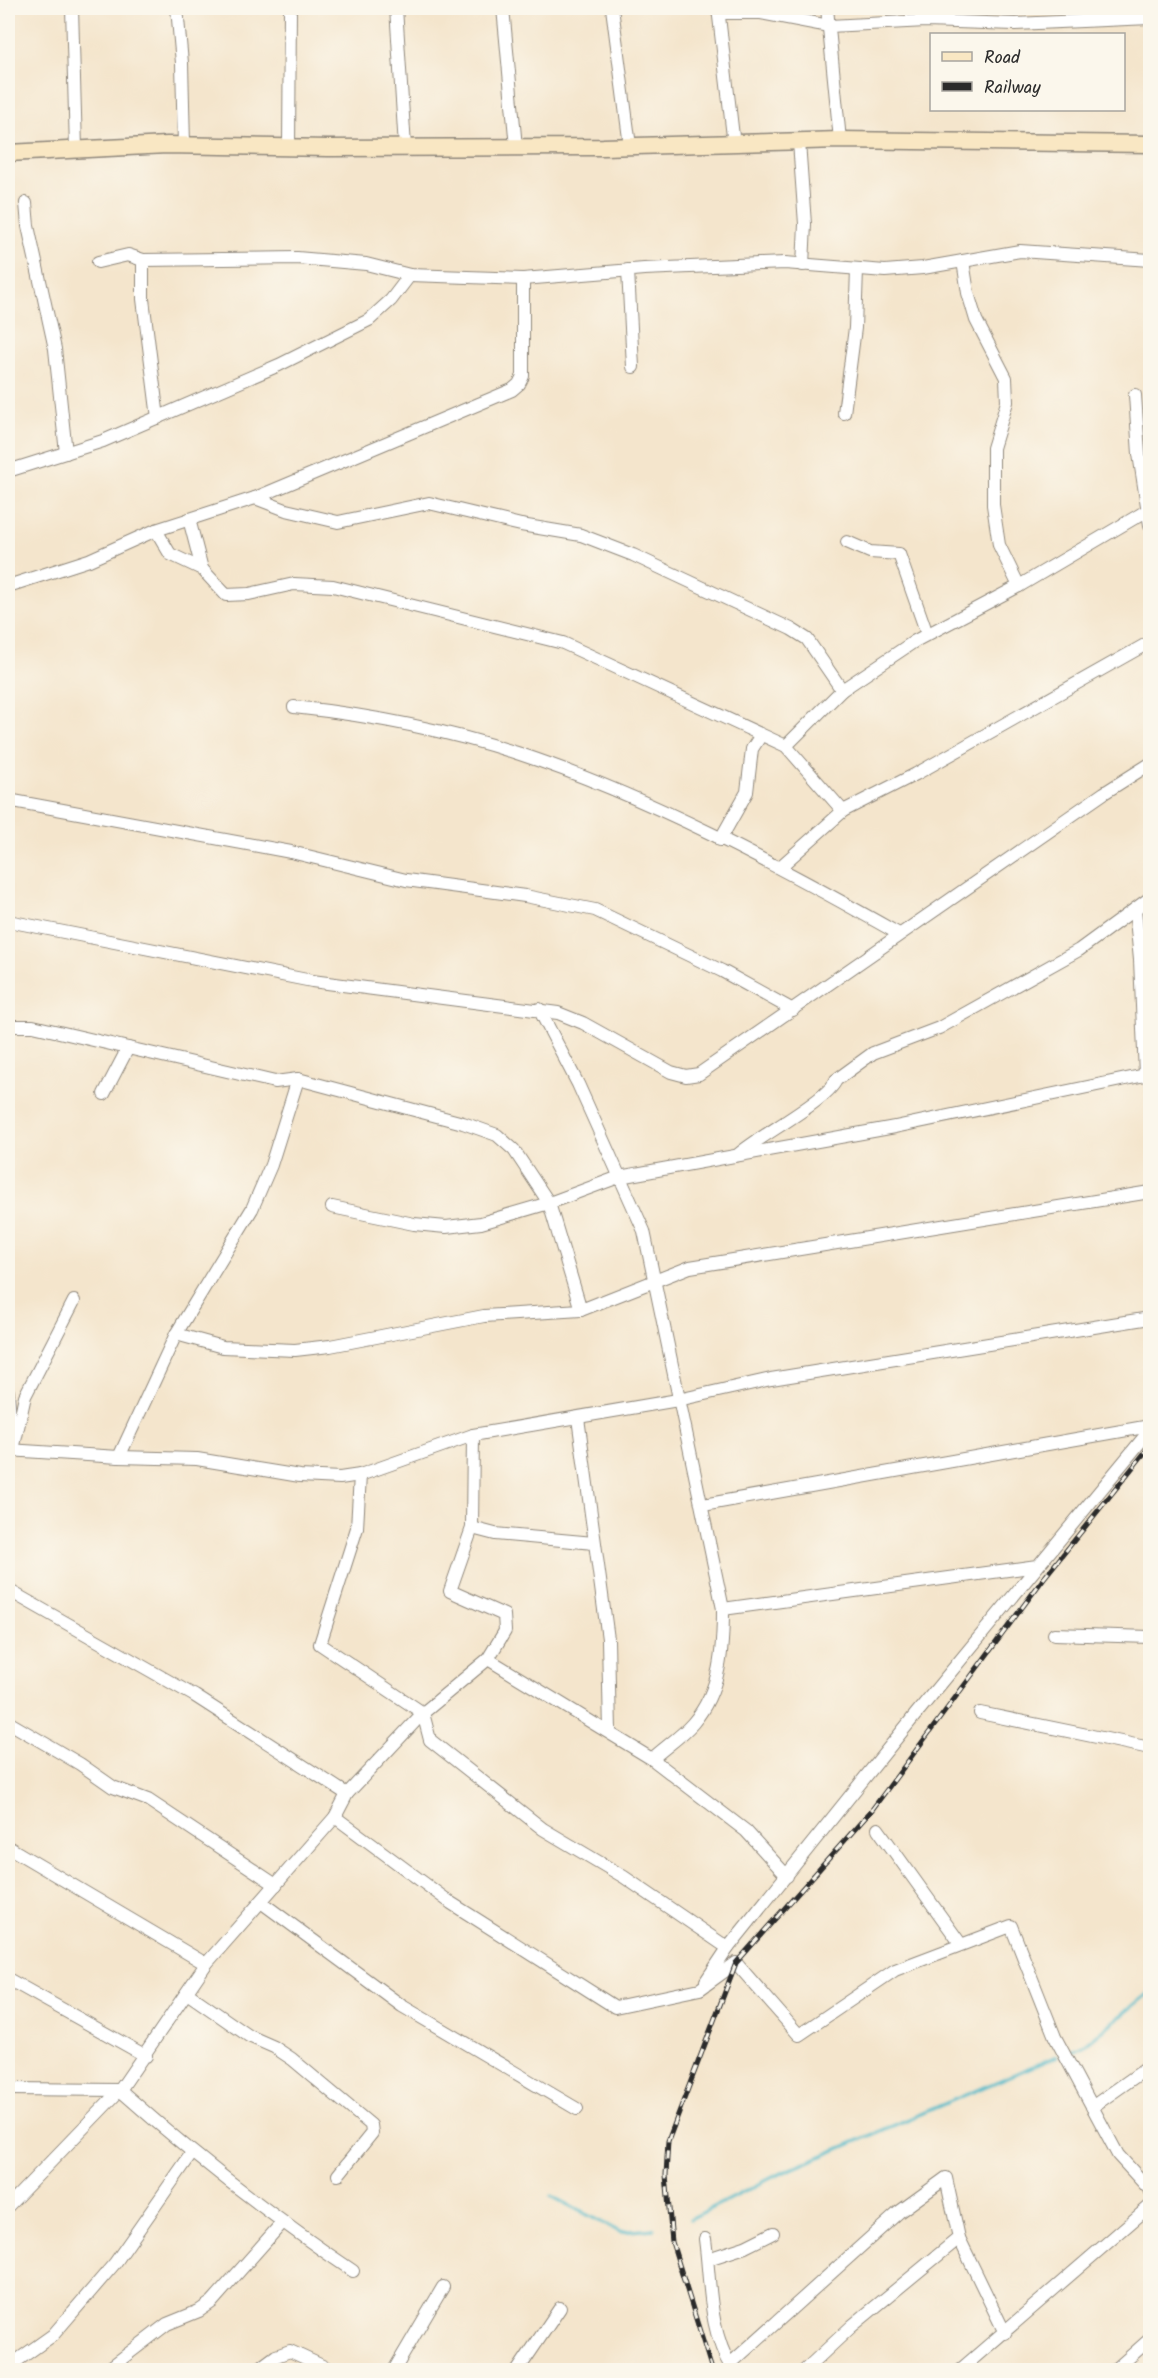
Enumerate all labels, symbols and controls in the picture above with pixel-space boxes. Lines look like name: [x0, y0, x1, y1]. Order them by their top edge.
legend: [930, 33, 1125, 111]
text: Road: [984, 44, 1021, 73]
text: Railway: [984, 74, 1041, 103]

